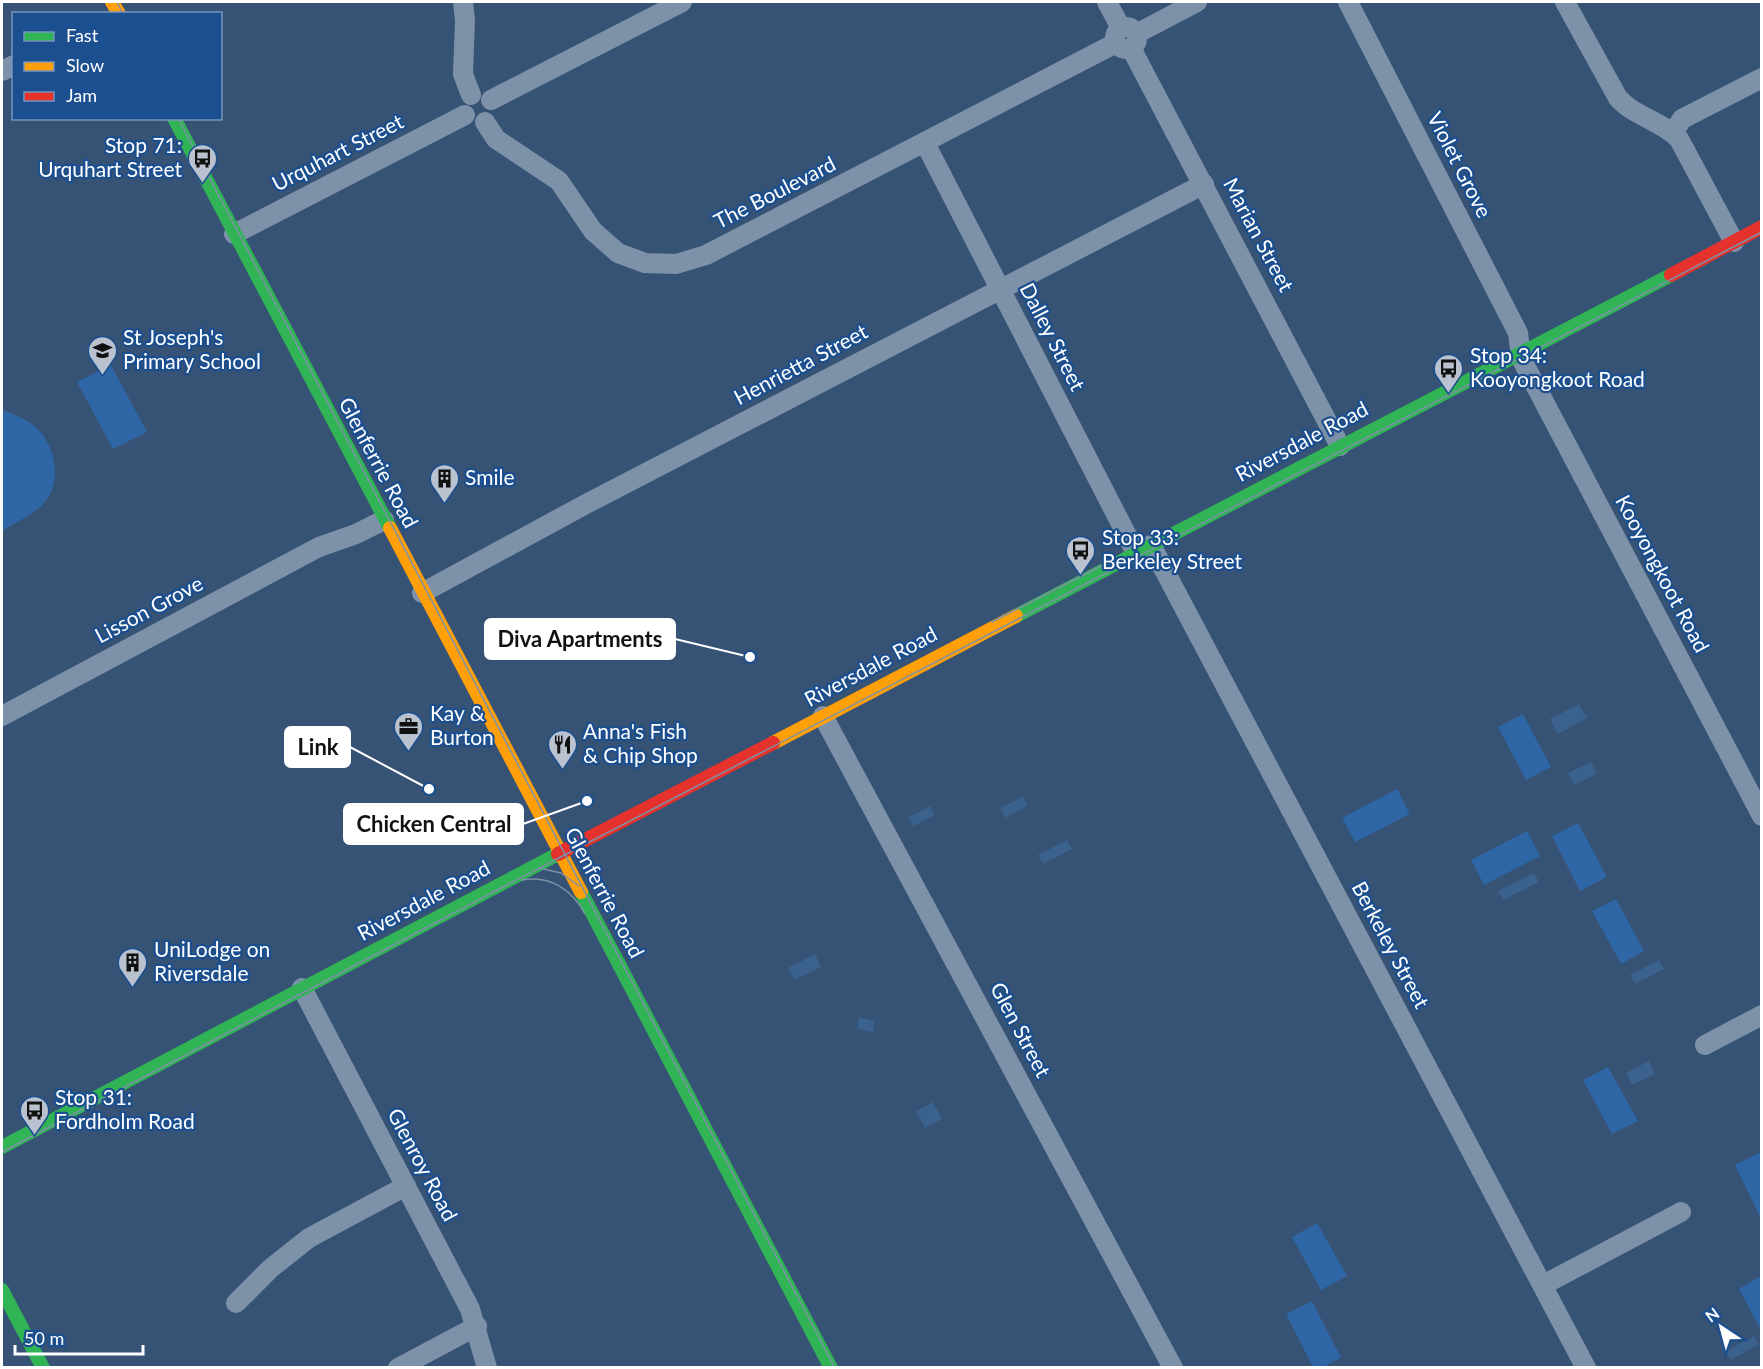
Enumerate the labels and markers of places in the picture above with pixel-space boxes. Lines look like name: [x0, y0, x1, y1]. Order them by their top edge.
place label: Stop 71: Urquhart Street: [38, 132, 182, 181]
bus stop icon: Stop 71: Urquhart Street: [187, 142, 219, 184]
place label: St Joseph's Primary School: [123, 324, 261, 373]
school or university icon: St Joseph's Primary School: [86, 334, 118, 376]
place label: Stop 34: Kooyongkoot Road: [1470, 342, 1645, 391]
bus stop icon: Stop 34: Kooyongkoot Road: [1433, 352, 1465, 394]
building icon: Smile: [428, 462, 460, 504]
place label: Smile: [465, 464, 515, 489]
place label: Stop 33: Berkeley Street: [1102, 524, 1243, 573]
bus stop icon: Stop 33: Berkeley Street: [1065, 534, 1097, 576]
callout: Diva Apartments: [485, 619, 675, 659]
place label: Kay & Burton: [430, 700, 494, 749]
office icon: Kay & Burton: [393, 710, 425, 752]
place label: Anna's Fish & Chip Shop: [583, 718, 698, 767]
callout: Link: [285, 727, 350, 767]
restaurant icon: Anna's Fish & Chip Shop: [546, 728, 578, 770]
callout: Chicken Central: [344, 804, 523, 844]
place label: UniLodge on Riversdale: [154, 936, 270, 985]
building icon: UniLodge on Riversdale: [117, 946, 149, 988]
place label: Stop 31: Fordholm Road: [55, 1084, 195, 1133]
bus stop icon: Stop 31: Fordholm Road: [18, 1094, 50, 1136]

